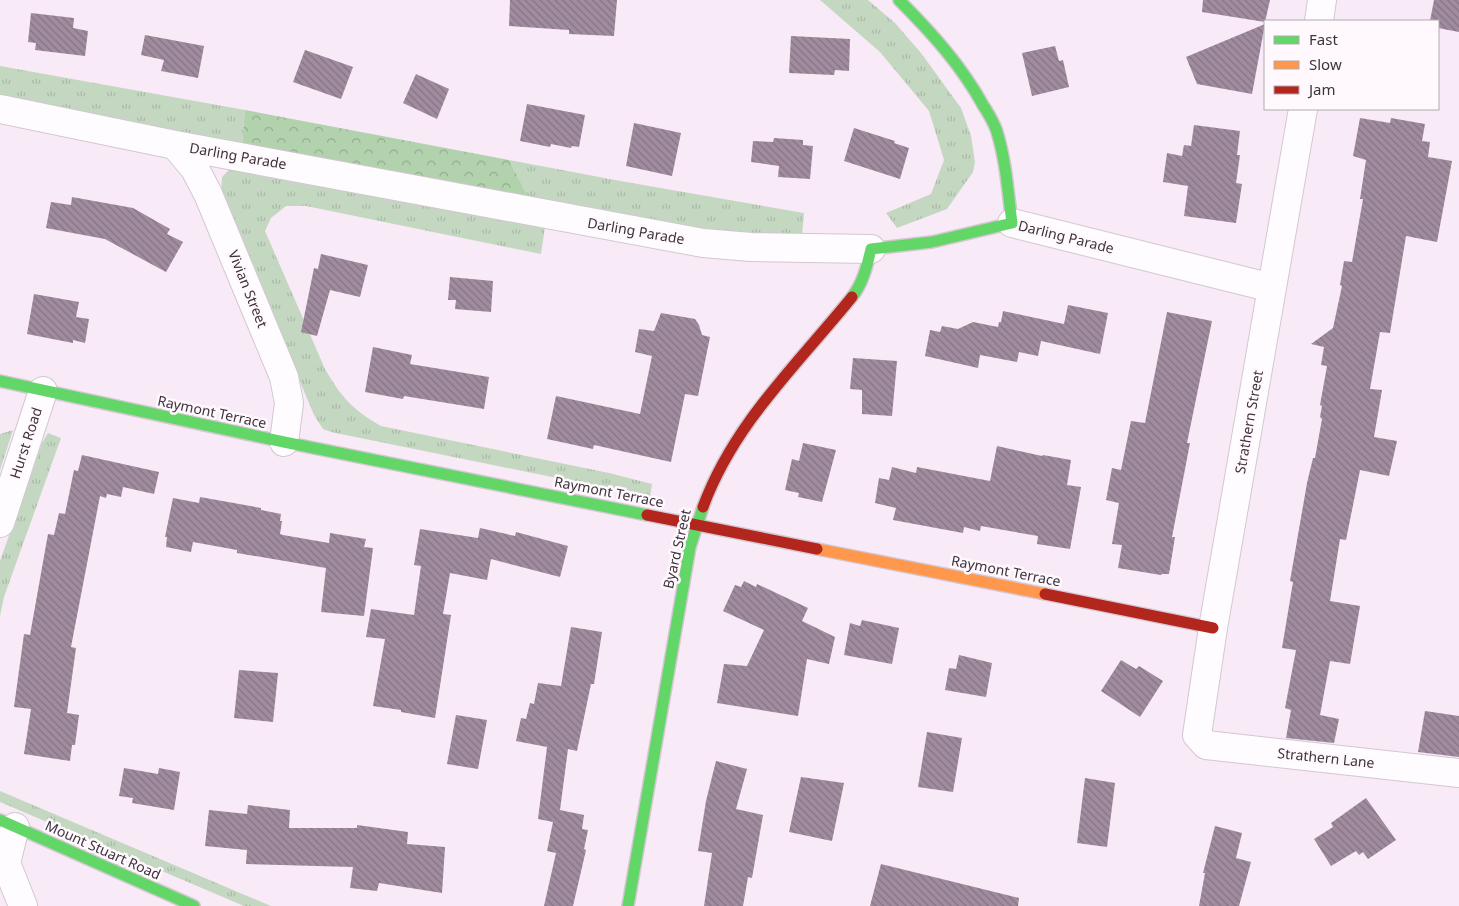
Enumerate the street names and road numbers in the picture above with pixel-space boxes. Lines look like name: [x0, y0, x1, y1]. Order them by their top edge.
street label: Darling Parade: [188, 138, 288, 173]
street label: Darling Parade: [586, 213, 686, 248]
street label: Darling Parade: [1016, 215, 1116, 258]
street label: Vivian Street: [224, 247, 273, 330]
street label: Strathern Street: [1230, 369, 1267, 475]
street label: Raymont Terrace: [156, 391, 268, 432]
street label: Hurst Road: [5, 405, 46, 481]
street label: Raymont Terrace: [553, 472, 666, 511]
street label: Byard Street: [658, 507, 695, 590]
street label: Raymont Terrace: [950, 551, 1063, 590]
street label: Strathern Lane: [1277, 743, 1376, 772]
street label: Mount Stuart Road: [42, 816, 164, 884]

